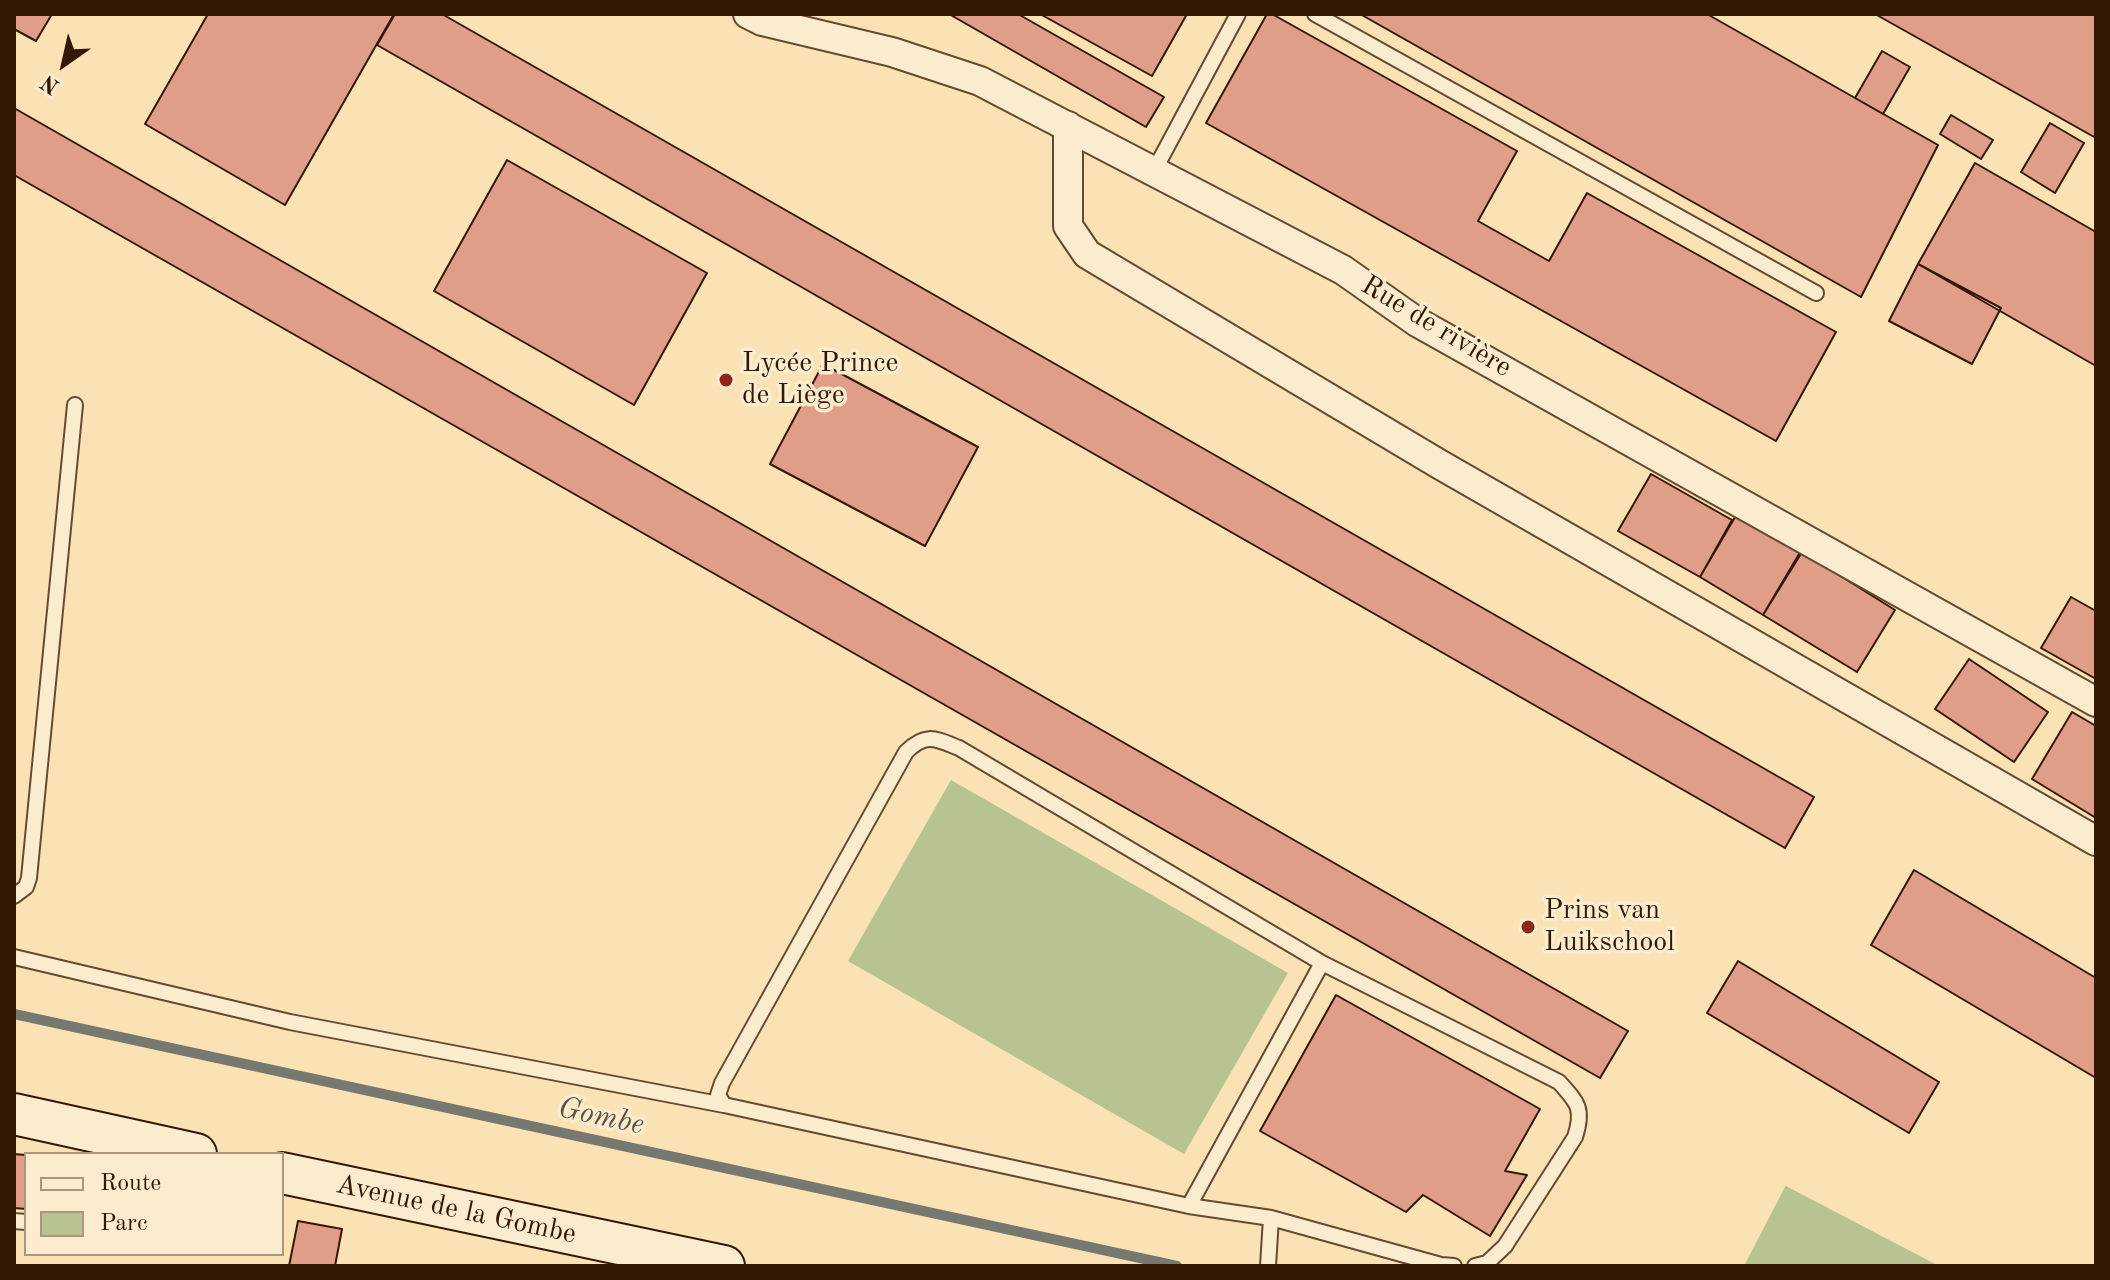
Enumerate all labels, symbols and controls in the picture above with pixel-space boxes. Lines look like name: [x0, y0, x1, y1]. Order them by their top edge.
north arrow: [24, 24, 104, 104]
text: N: [37, 70, 64, 98]
street label: Rue de rivière: [1355, 269, 1517, 385]
place label: Lycée Prince de Liège: [742, 347, 898, 413]
marker: Lycée Prince de Liège: [717, 371, 735, 389]
place label: Prins van Luikschool: [1544, 894, 1675, 960]
marker: Prins van Luikschool: [1519, 918, 1537, 936]
water label: Gombe: [555, 1090, 647, 1144]
legend: [24, 1152, 284, 1256]
street label: Avenue de la Gombe: [333, 1168, 579, 1252]
text: Route: [100, 1172, 161, 1196]
text: Parc: [100, 1212, 147, 1236]

